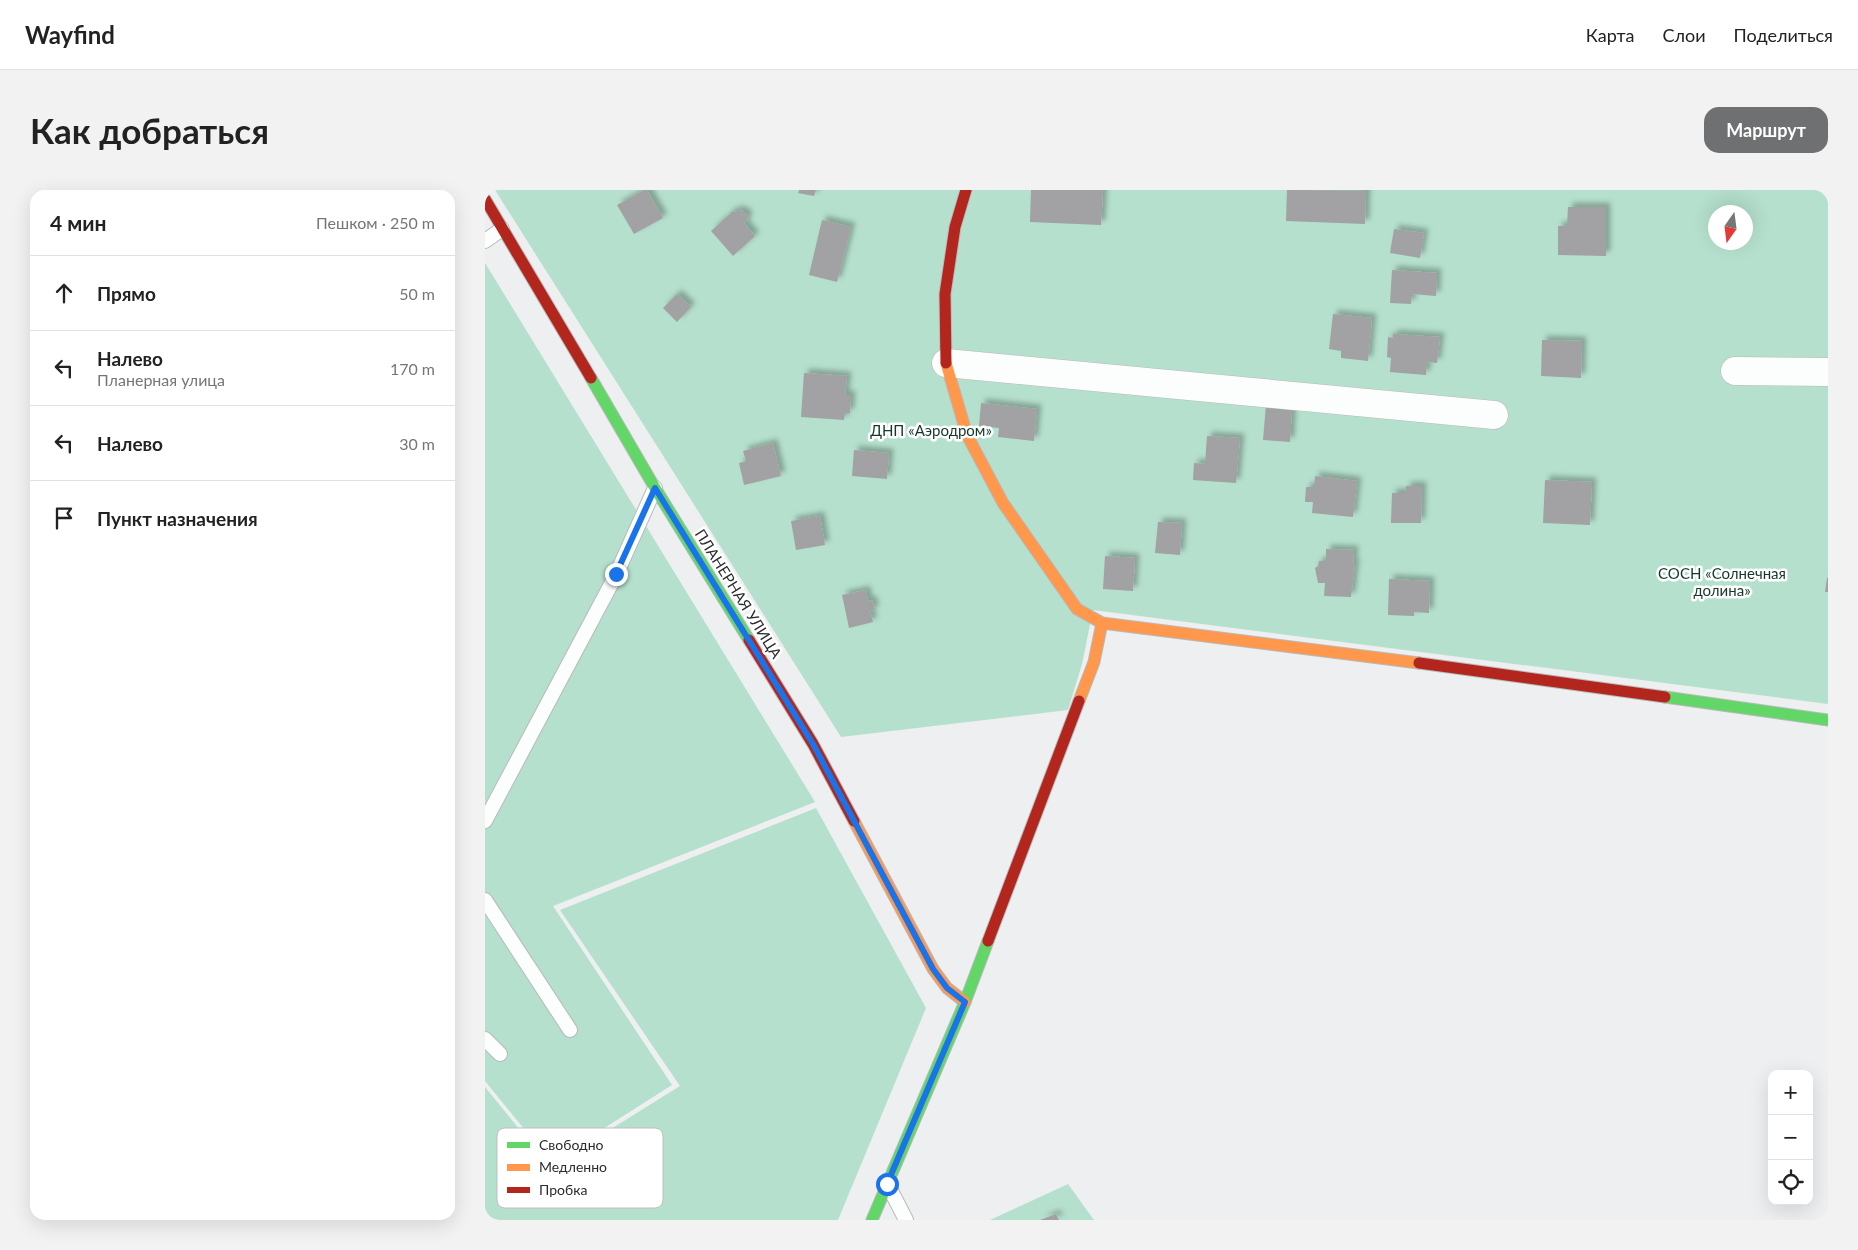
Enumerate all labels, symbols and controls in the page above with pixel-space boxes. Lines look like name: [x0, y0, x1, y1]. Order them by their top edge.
text: Wayfind: [25, 20, 115, 49]
text: Карта: [1586, 24, 1634, 46]
text: Слои: [1662, 24, 1706, 46]
text: Поделиться: [1734, 24, 1833, 46]
button: Маршрут: [1704, 107, 1828, 153]
text: Как добраться: [30, 109, 269, 151]
north arrow: [1708, 205, 1753, 250]
text: 4 мин: [50, 210, 107, 235]
text: Пешком · 250 m: [316, 213, 435, 232]
icon: ahead: [50, 279, 78, 307]
text: Прямо: [97, 282, 156, 305]
text: 50 m: [399, 284, 435, 303]
text: Налево: [97, 347, 163, 370]
icon: left: [50, 354, 78, 382]
text: 170 m: [390, 359, 435, 378]
text: Планерная улица: [97, 370, 225, 389]
park label: ДНП «Аэродром»: [870, 421, 992, 439]
icon: left: [50, 429, 78, 457]
text: Налево: [97, 432, 163, 455]
text: 30 m: [399, 434, 435, 453]
icon: arrive: [50, 504, 78, 532]
text: Пункт назначения: [97, 507, 258, 530]
street label: ПЛАНЕРНАЯ УЛИЦА: [692, 525, 786, 662]
route end: [605, 563, 628, 586]
park label: СОСН «Солнечная долина»: [1658, 564, 1786, 599]
map controls: [1768, 1070, 1813, 1205]
button: +: [1768, 1070, 1813, 1115]
button: −: [1768, 1115, 1813, 1160]
legend: [497, 1128, 663, 1208]
text: Свободно: [539, 1136, 604, 1153]
text: Медленно: [539, 1158, 607, 1175]
button: locate: [1768, 1160, 1813, 1205]
route start: [876, 1173, 899, 1196]
text: Пробка: [539, 1181, 587, 1198]

